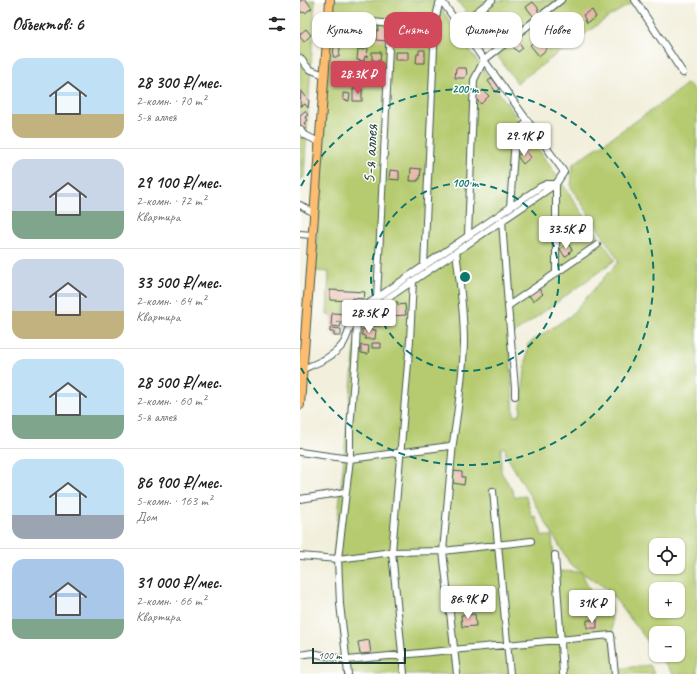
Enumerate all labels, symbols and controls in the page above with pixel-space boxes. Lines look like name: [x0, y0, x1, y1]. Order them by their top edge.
chip: Купить: [312, 12, 376, 48]
chip: Снять: [384, 12, 442, 48]
chip: Фильтры: [450, 12, 522, 48]
chip: Новое: [530, 12, 584, 48]
icon: filters: [266, 13, 288, 35]
text: Объектов: 6: [12, 14, 83, 35]
pin: 28.3K ₽: [321, 61, 395, 95]
text: 28.3K ₽: [340, 66, 376, 82]
text: 28 300 ₽/мес.: [136, 72, 222, 93]
icon: home: [44, 74, 92, 122]
text: 200 m: [452, 81, 479, 97]
text: 2-комн. · 70 m²: [136, 93, 206, 109]
text: 5-я аллея: [136, 109, 177, 125]
street label: 5-я аллея: [356, 123, 384, 184]
pin: 29.1K ₽: [487, 123, 561, 157]
text: 29.1K ₽: [506, 128, 542, 144]
text: 29 100 ₽/мес.: [136, 172, 221, 193]
icon: home: [44, 175, 92, 223]
text: 100 m: [452, 175, 479, 191]
text: 2-комн. · 72 m²: [136, 193, 206, 209]
text: Квартира: [136, 209, 180, 225]
pin: 33.5K ₽: [529, 216, 603, 250]
text: 33.5K ₽: [548, 221, 584, 237]
centre of rings: [458, 270, 472, 284]
text: 33 500 ₽/мес.: [136, 272, 221, 293]
icon: home: [44, 275, 92, 323]
text: 2-комн. · 64 m²: [136, 293, 206, 309]
pin: 28.5K ₽: [332, 300, 406, 334]
text: 28.5K ₽: [351, 305, 387, 321]
text: Квартира: [136, 309, 180, 325]
text: 28 500 ₽/мес.: [136, 372, 221, 393]
icon: home: [44, 375, 92, 423]
text: 2-комн. · 60 m²: [136, 393, 206, 409]
text: 5-я аллея: [136, 409, 177, 425]
text: 86 900 ₽/мес.: [136, 472, 222, 493]
icon: home: [44, 475, 92, 523]
text: 5-комн. · 163 m²: [136, 493, 212, 509]
text: Дом: [136, 509, 157, 525]
map controls: [649, 538, 685, 662]
button: locate: [649, 538, 685, 574]
text: 31 000 ₽/мес.: [136, 572, 222, 593]
icon: home: [44, 575, 92, 623]
button: +: [649, 582, 685, 618]
pin: 86.9K ₽: [431, 586, 505, 620]
pin: 31K ₽: [564, 590, 620, 624]
text: 86.9K ₽: [450, 591, 486, 607]
text: 2-комн. · 66 m²: [136, 593, 206, 609]
text: 31K ₽: [578, 595, 606, 611]
text: Квартира: [136, 609, 180, 625]
button: −: [649, 626, 685, 662]
scale bar: [312, 646, 406, 665]
text: 100 m: [318, 648, 342, 662]

